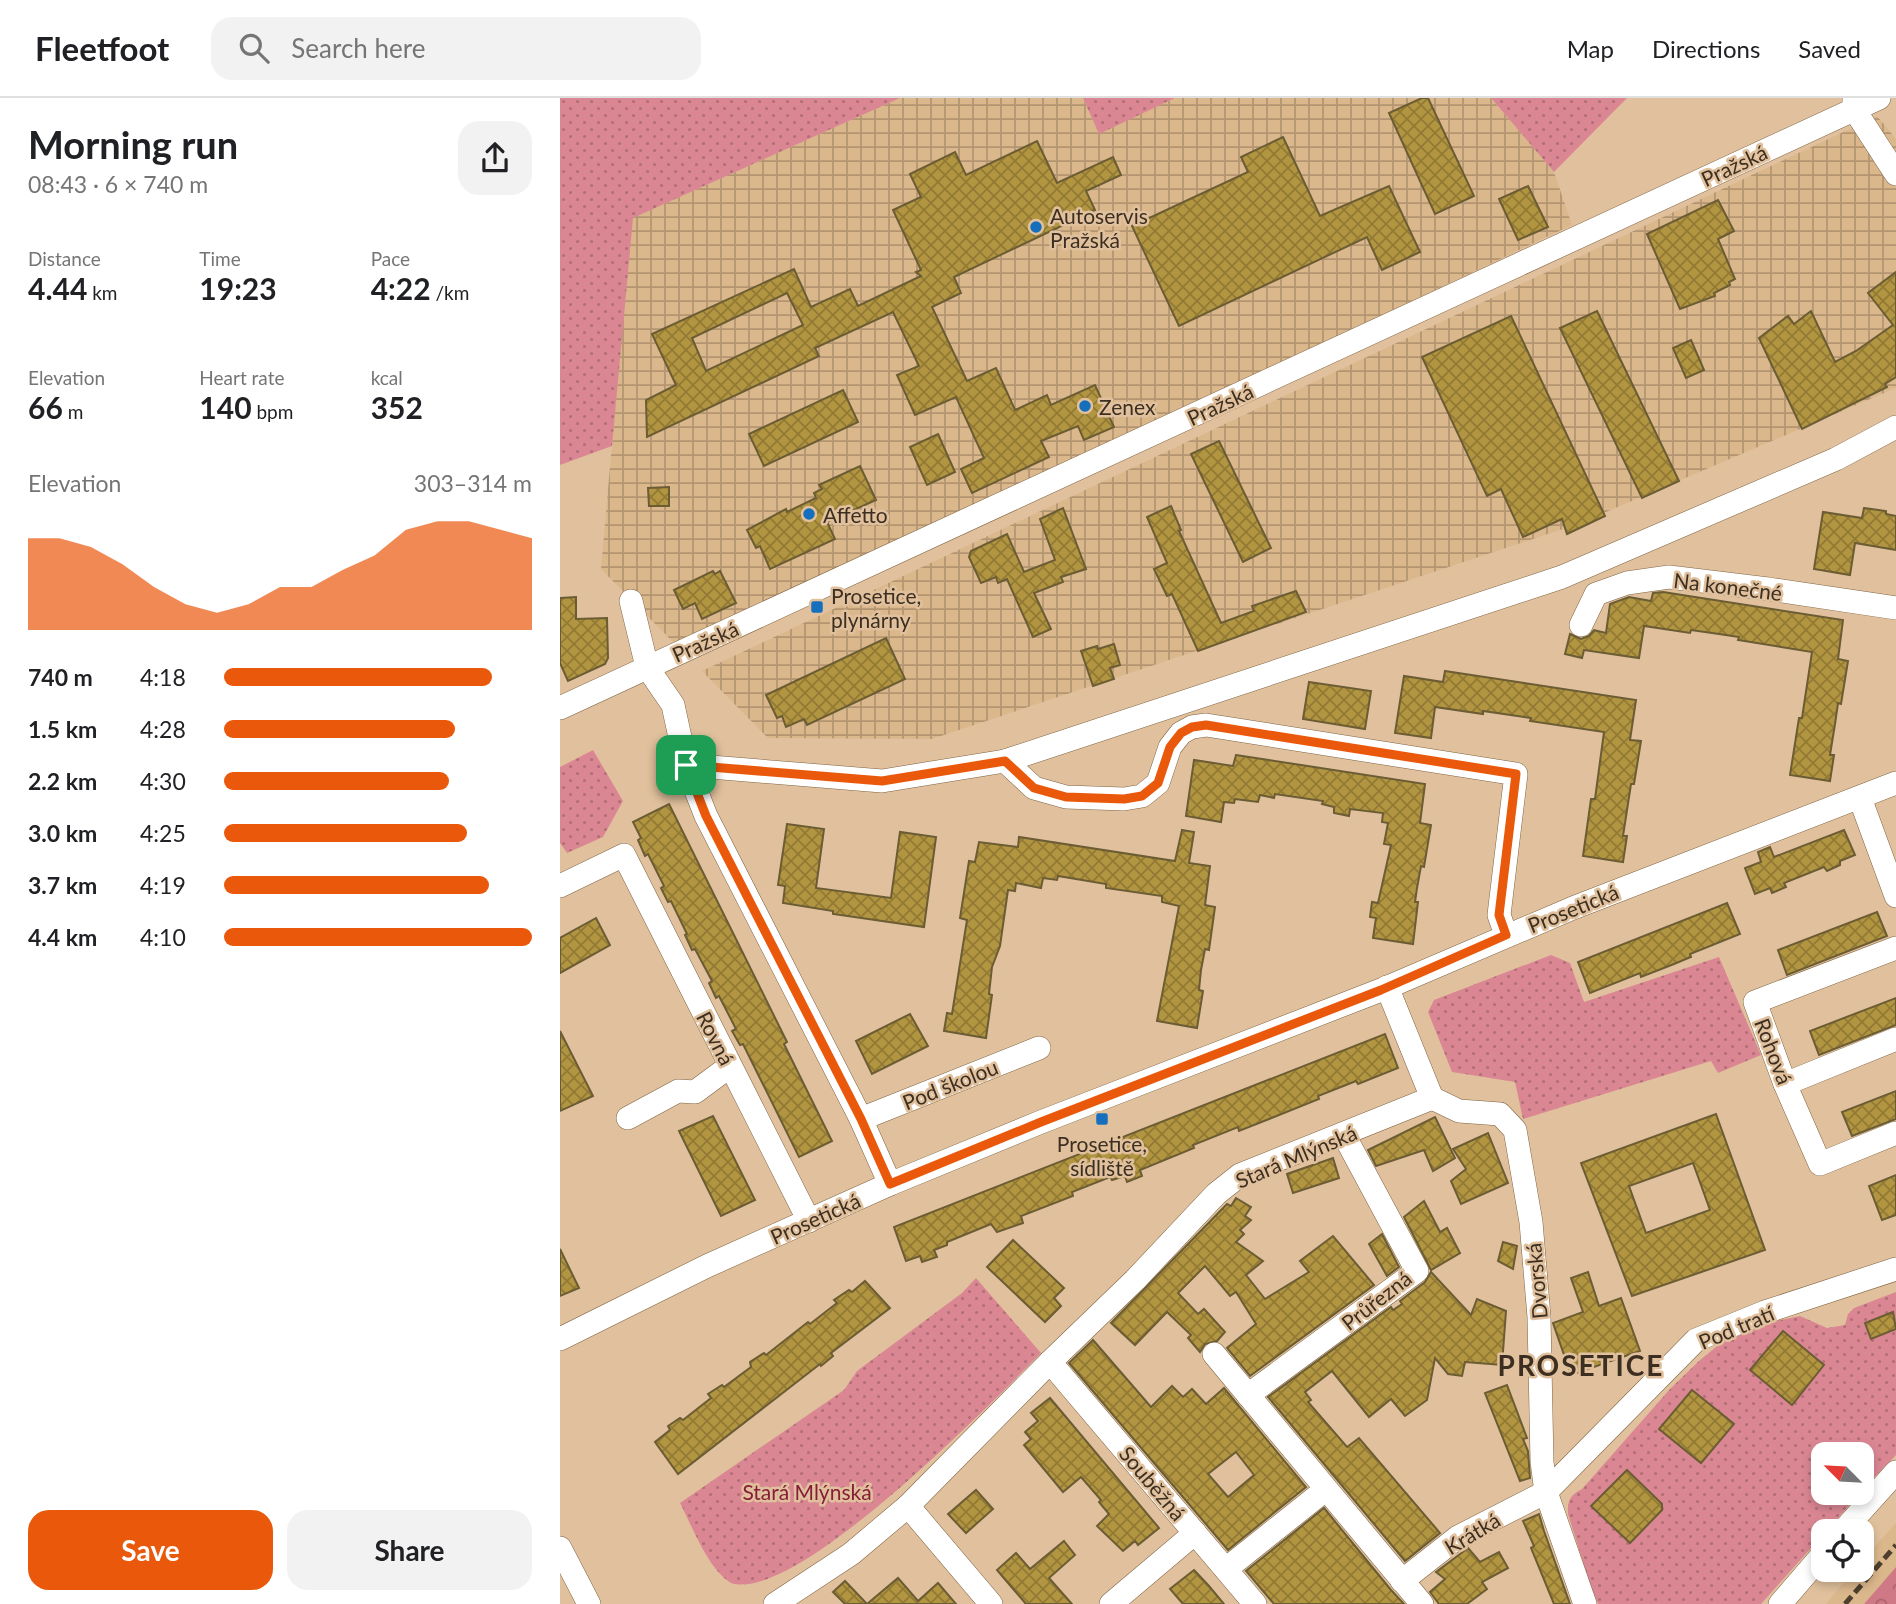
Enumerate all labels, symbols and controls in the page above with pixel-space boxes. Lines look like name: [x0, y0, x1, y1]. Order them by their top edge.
search box: [211, 17, 701, 80]
text: Fleetfoot: [35, 28, 169, 68]
icon: search: [235, 29, 273, 67]
text: Search here: [291, 32, 425, 64]
text: Map: [1567, 34, 1614, 63]
text: Directions: [1652, 34, 1760, 63]
text: Saved: [1798, 34, 1861, 63]
text: Morning run: [28, 121, 238, 167]
button: share: [458, 121, 532, 195]
street label: Pražská: [1697, 139, 1771, 191]
text: 08:43 · 6 × 740 m: [28, 170, 208, 198]
place label: Autoservis Pražská: [1050, 203, 1148, 252]
marker: Autoservis Pražská: [1028, 219, 1044, 235]
text: Distance: [28, 247, 101, 270]
text: Time: [199, 247, 241, 270]
text: Pace: [371, 247, 410, 270]
text: 4.44: [28, 270, 87, 306]
text: 19:23: [199, 270, 277, 306]
text: 4:22: [371, 270, 431, 306]
text: km: [87, 281, 117, 304]
text: /km: [431, 281, 469, 304]
text: Elevation: [28, 366, 105, 389]
text: Heart rate: [199, 366, 285, 389]
text: kcal: [371, 366, 403, 389]
street label: Pražská: [1183, 378, 1257, 430]
text: 66: [28, 389, 63, 425]
text: 140: [199, 389, 252, 425]
text: 352: [371, 389, 423, 425]
place label: Zenex: [1099, 394, 1156, 419]
marker: Zenex: [1077, 398, 1093, 414]
text: m: [63, 400, 83, 423]
text: bpm: [252, 400, 293, 423]
text: Elevation: [28, 469, 121, 497]
text: 303–314 m: [414, 469, 532, 497]
place label: Affetto: [823, 502, 888, 527]
marker: Affetto: [801, 506, 817, 522]
street label: Na konečné: [1672, 567, 1784, 605]
place label: Prosetice, plynárny: [831, 583, 921, 632]
marker: Prosetice, plynárny: [809, 599, 825, 615]
street label: Pražská: [668, 615, 742, 667]
text: 740 m: [28, 663, 93, 691]
text: 4:18: [140, 663, 186, 691]
text: 1.5 km: [28, 715, 97, 743]
text: 4:28: [140, 715, 186, 743]
pin: [656, 735, 716, 795]
icon: arrive: [667, 746, 705, 784]
text: 2.2 km: [28, 767, 97, 795]
text: 4:30: [140, 767, 186, 795]
text: 3.0 km: [28, 819, 97, 847]
text: 4:25: [140, 819, 186, 847]
text: 3.7 km: [28, 871, 97, 899]
text: 4:19: [140, 871, 186, 899]
street label: Prosetická: [1524, 878, 1622, 938]
text: 4.4 km: [28, 923, 97, 951]
text: 4:10: [140, 923, 186, 951]
street label: Rovná: [692, 1007, 740, 1069]
street label: Rohová: [1750, 1014, 1798, 1088]
street label: Pod školou: [899, 1054, 1001, 1114]
marker: Prosetice, sídliště: [1094, 1111, 1110, 1127]
street label: Stará Mlýnská: [1232, 1119, 1360, 1193]
place label: Prosetice, sídliště: [1057, 1131, 1147, 1180]
street label: Prosetická: [766, 1187, 864, 1249]
street label: Dvorská: [1520, 1242, 1552, 1320]
street label: Průřezná: [1336, 1265, 1416, 1335]
street label: Pod tratí: [1695, 1300, 1778, 1354]
district label: PROSETICE: [1498, 1348, 1664, 1382]
street label: Souběžná: [1115, 1441, 1191, 1525]
north arrow: [1811, 1442, 1874, 1505]
map controls: [1811, 1442, 1874, 1582]
park label: Stará Mlýnská: [742, 1479, 872, 1504]
street label: Krátká: [1440, 1507, 1504, 1559]
button: Save: [28, 1510, 273, 1590]
button: Share: [287, 1510, 532, 1590]
button: locate: [1811, 1519, 1874, 1582]

